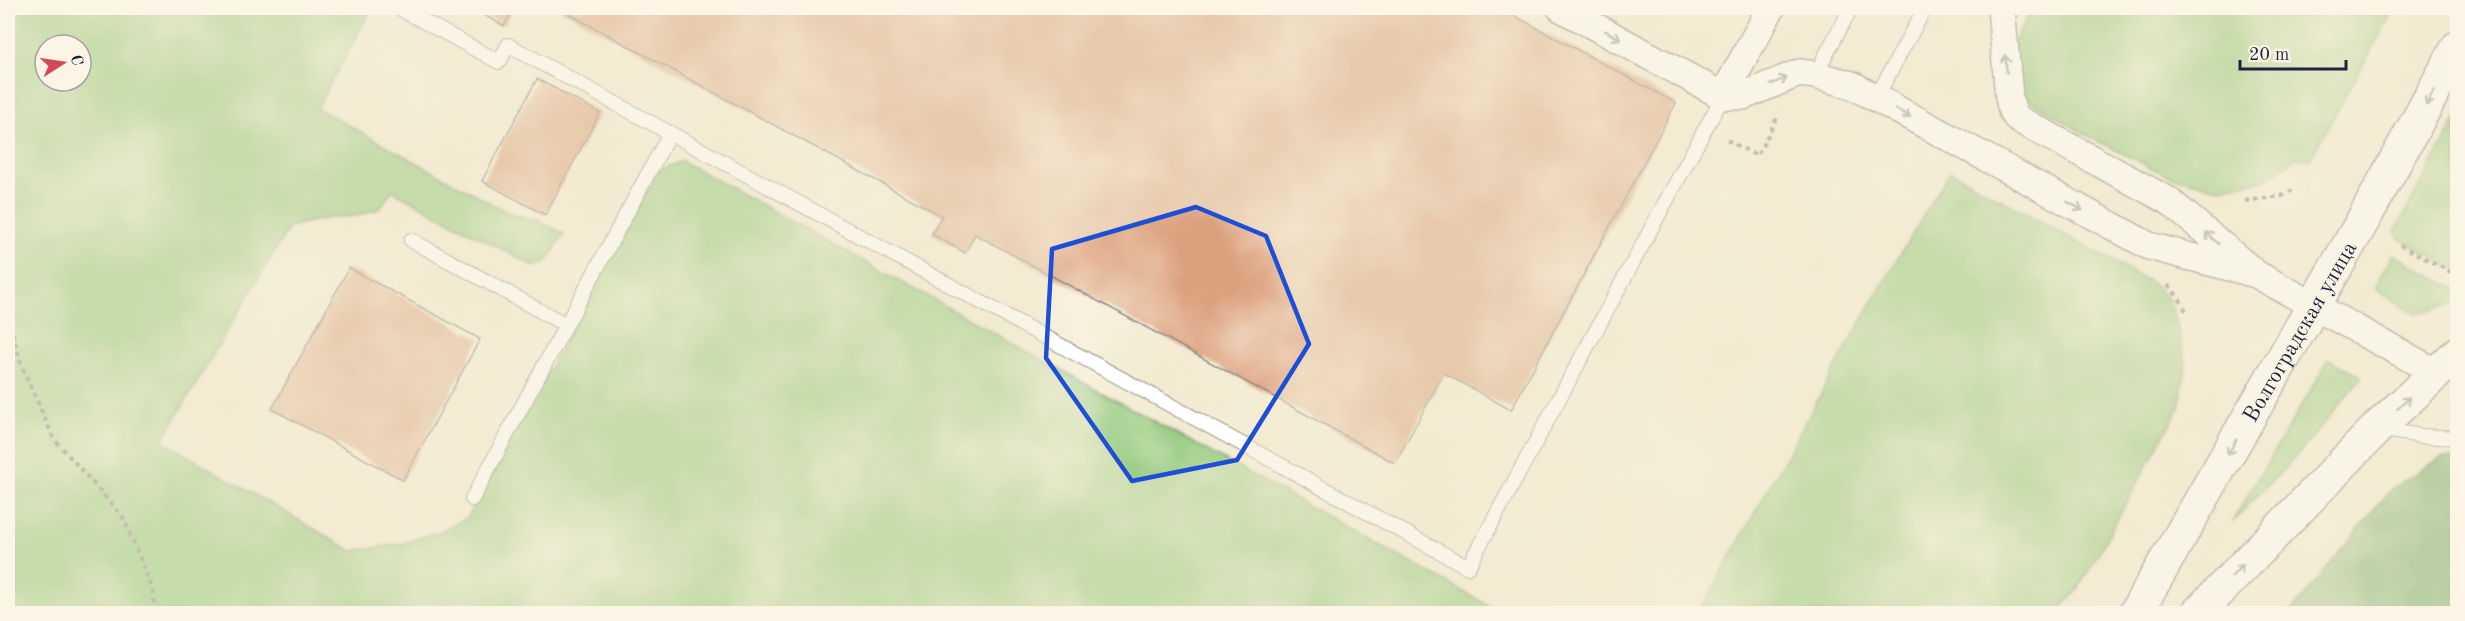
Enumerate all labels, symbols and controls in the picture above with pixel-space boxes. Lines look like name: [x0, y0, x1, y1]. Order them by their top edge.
one-way arrow: [1603, 30, 1621, 41]
north arrow: [33, 33, 93, 93]
scale bar: [2240, 33, 2346, 71]
text: 20 m: [2249, 46, 2289, 64]
text: С: [67, 53, 85, 67]
one-way arrow: [2000, 55, 2011, 75]
one-way arrow: [1769, 75, 1788, 86]
one-way arrow: [2423, 89, 2435, 106]
one-way arrow: [1894, 108, 1912, 119]
one-way arrow: [2066, 200, 2083, 212]
one-way arrow: [2205, 231, 2220, 245]
street label: Волгоградская улица: [2240, 238, 2362, 426]
one-way arrow: [2396, 396, 2411, 410]
one-way arrow: [2225, 438, 2237, 455]
one-way arrow: [2230, 563, 2244, 578]

